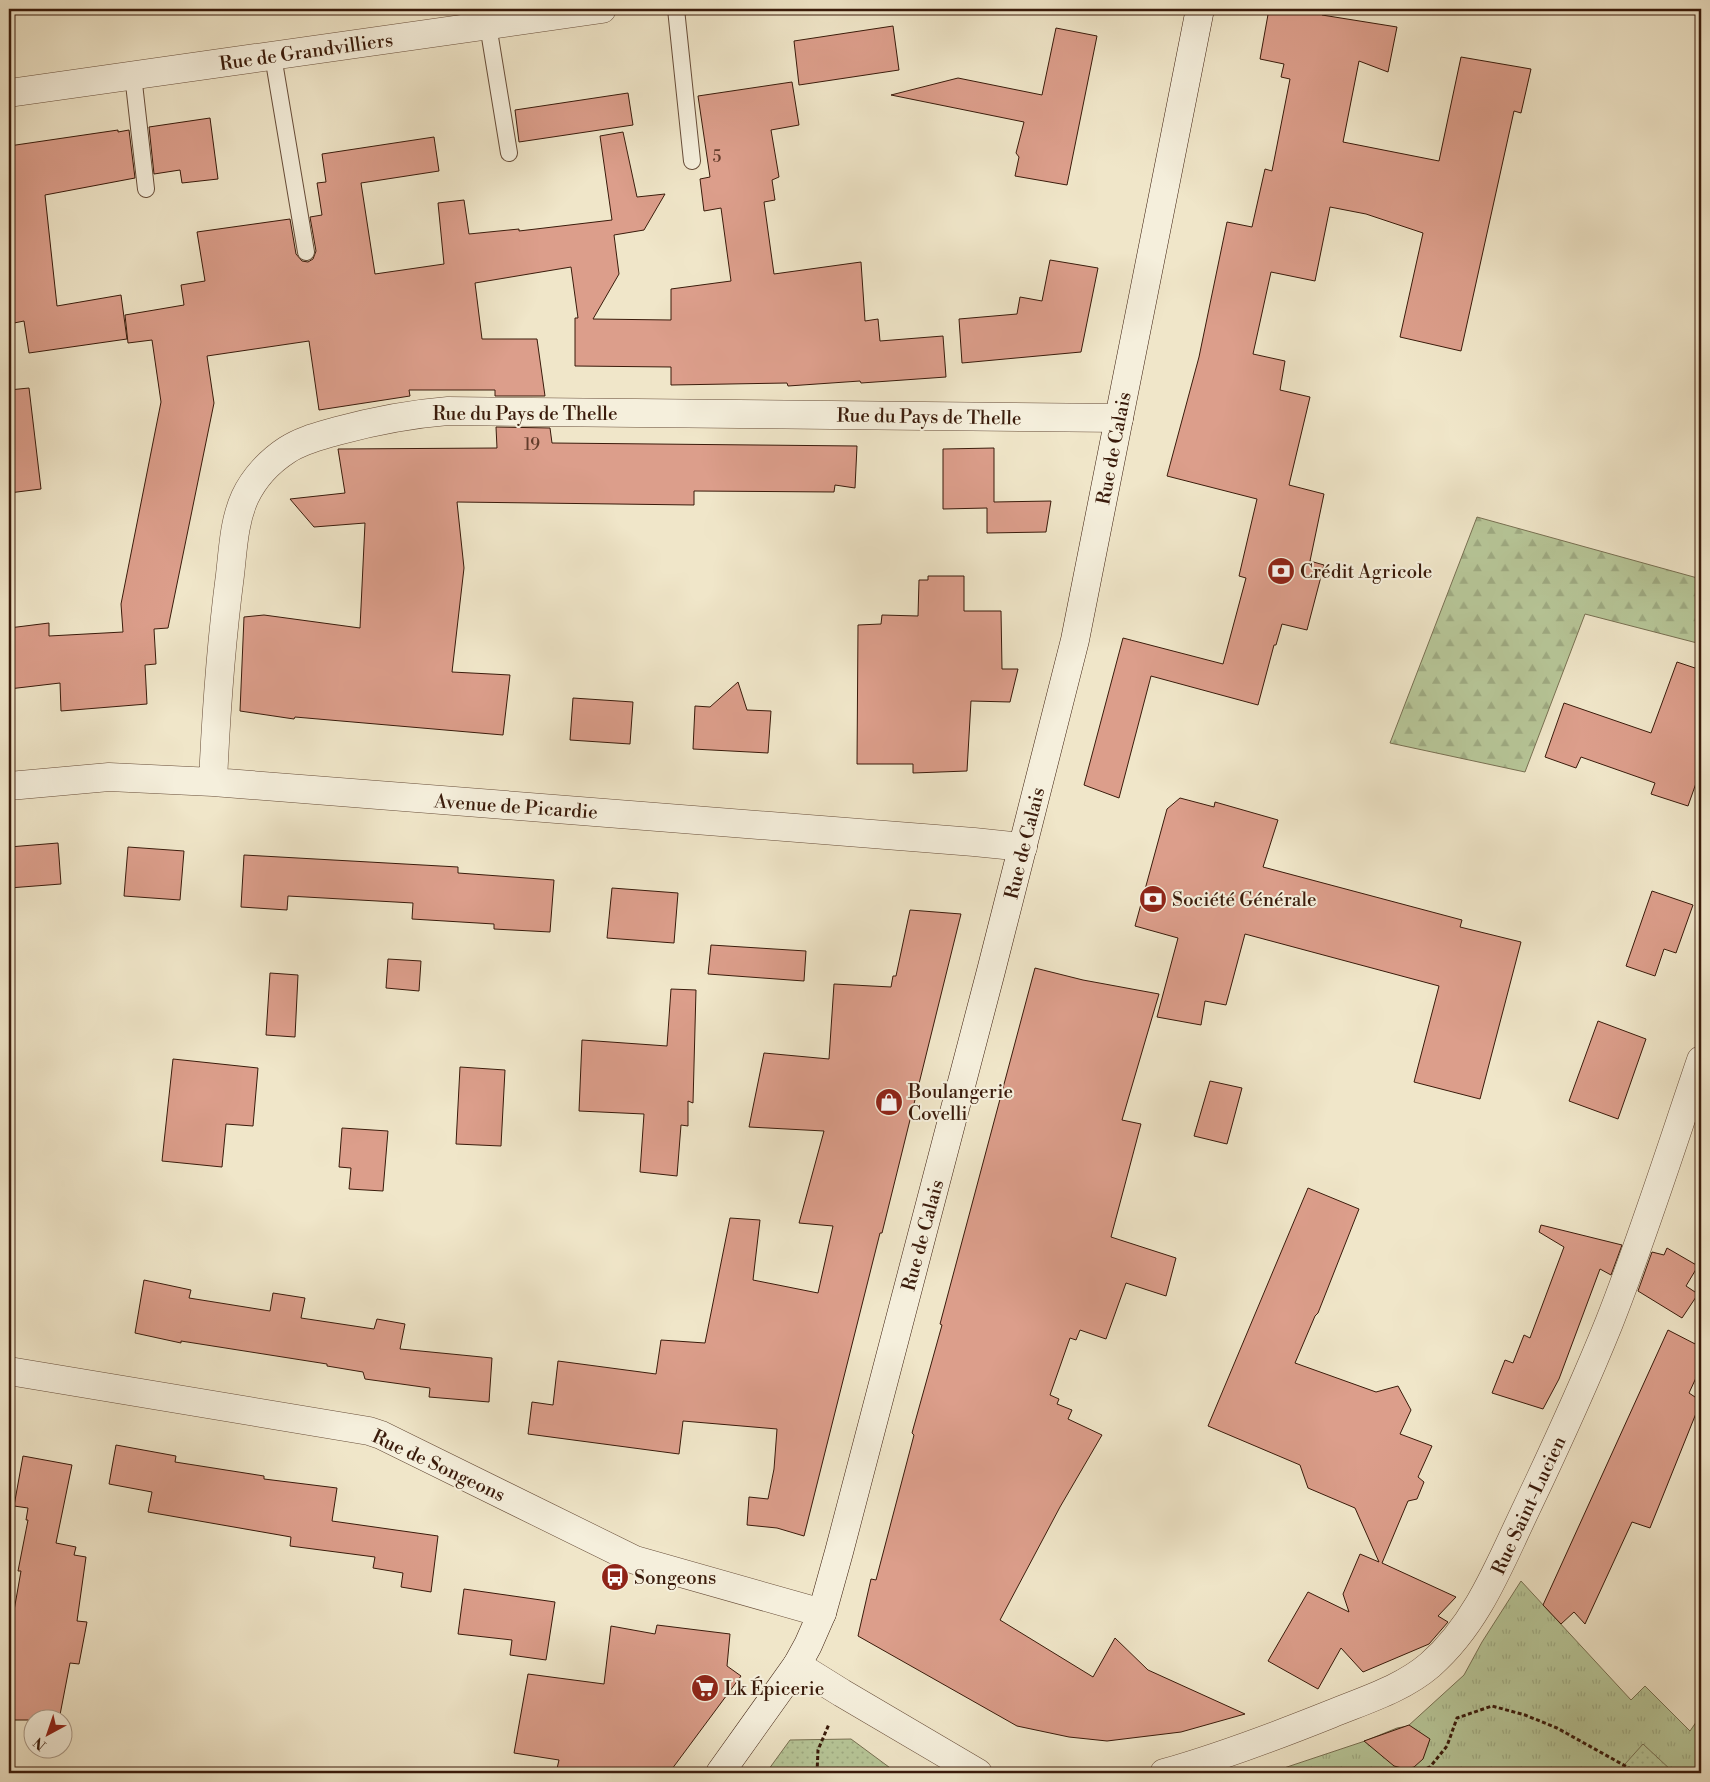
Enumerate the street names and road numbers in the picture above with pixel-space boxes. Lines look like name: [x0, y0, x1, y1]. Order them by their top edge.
street label: Rue de Grandvilliers: [218, 28, 395, 76]
street label: Rue de Calais: [1091, 390, 1137, 507]
street label: Rue du Pays de Thelle: [432, 402, 618, 426]
street label: Rue du Pays de Thelle: [836, 403, 1022, 431]
street label: Rue de Calais: [1000, 785, 1050, 902]
street label: Avenue de Picardie: [432, 789, 599, 825]
street label: Rue de Calais: [897, 1177, 949, 1294]
street label: Rue de Songeons: [368, 1425, 509, 1507]
street label: Rue Saint-Lucien: [1486, 1432, 1571, 1578]

